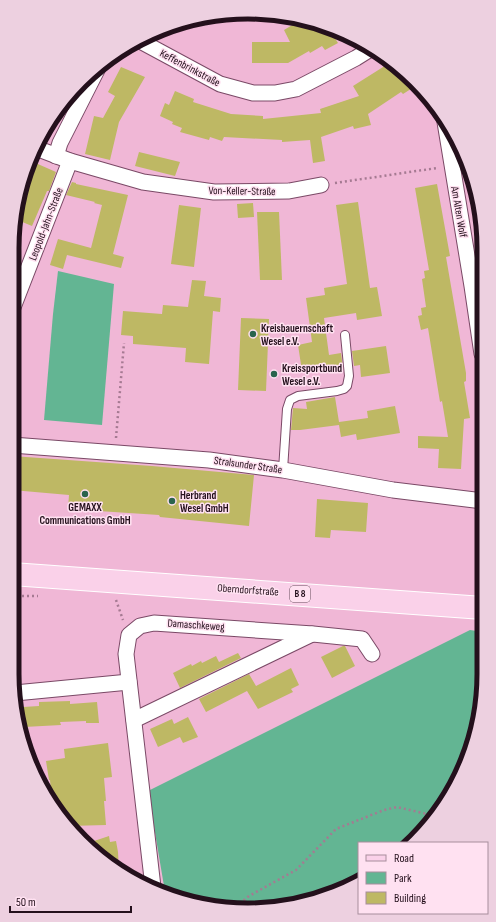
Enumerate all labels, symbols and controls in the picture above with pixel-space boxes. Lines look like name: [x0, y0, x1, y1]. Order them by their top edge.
street label: Keffenbrinkstraße: [158, 47, 222, 89]
street label: Von-Keller-Straße: [208, 184, 276, 198]
street label: Am Alten Wolf: [448, 185, 470, 239]
street label: Leopold-Jahn-Straße: [26, 186, 66, 262]
place label: Kreisbauernschaft Wesel e.V.: [261, 322, 334, 348]
marker: Kreisbauernschaft Wesel e.V.: [248, 329, 258, 339]
place label: Kreissportbund Wesel e.V.: [282, 362, 342, 388]
marker: Kreissportbund Wesel e.V.: [269, 369, 279, 379]
street label: Stralsunder Straße: [213, 454, 283, 476]
marker: GEMAXX Communications GmbH: [80, 489, 90, 499]
place label: Herbrand Wesel GmbH: [180, 489, 229, 515]
marker: Herbrand Wesel GmbH: [167, 496, 177, 506]
place label: GEMAXX Communications GmbH: [39, 501, 131, 527]
street label: Oberndorfstraße: [217, 581, 279, 599]
road number: B 8: [290, 586, 310, 602]
street label: Damaschkeweg: [167, 617, 226, 634]
legend: [358, 842, 488, 914]
text: Road: [394, 851, 414, 866]
text: Park: [394, 871, 412, 886]
scale bar: [10, 888, 131, 914]
text: Building: [394, 891, 426, 906]
text: 50 m: [16, 895, 36, 910]

